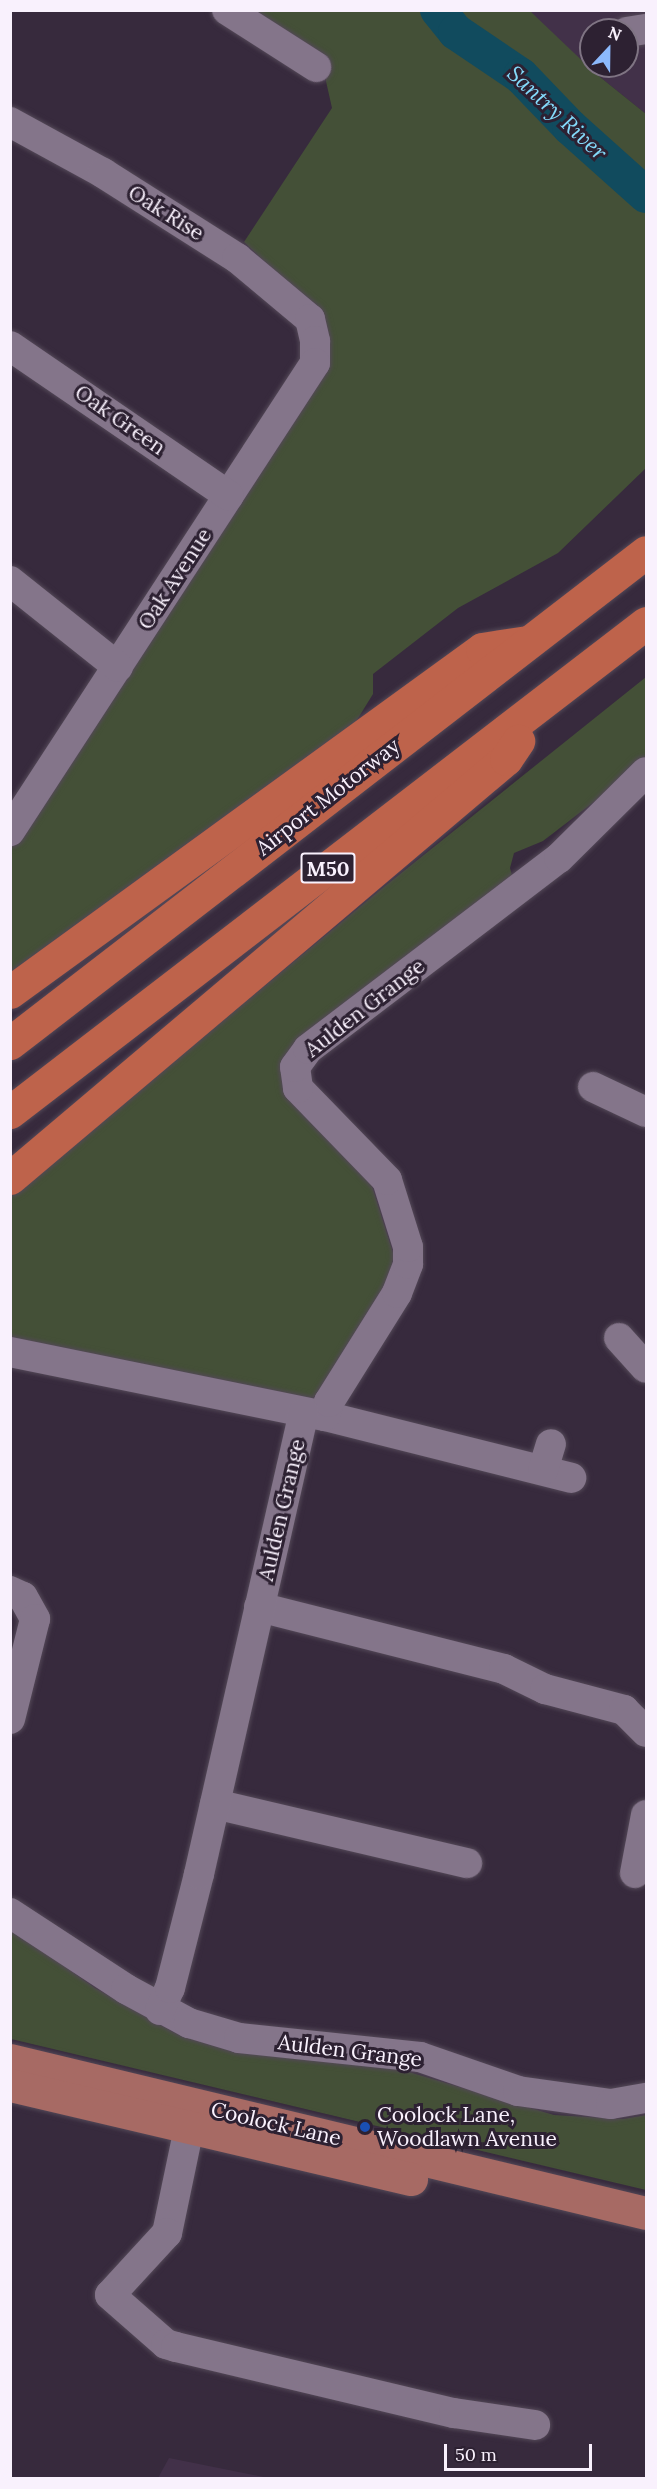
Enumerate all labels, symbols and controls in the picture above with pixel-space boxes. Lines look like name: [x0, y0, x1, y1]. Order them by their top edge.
north arrow: [579, 18, 639, 78]
text: N: [606, 22, 624, 45]
water label: Santry River: [502, 60, 612, 166]
street label: Oak Rise: [123, 180, 209, 246]
street label: Oak Green: [70, 380, 170, 460]
street label: Oak Avenue: [133, 524, 217, 634]
street label: Airport Motorway: [251, 733, 405, 861]
road number: M50: [300, 851, 356, 885]
street label: Aulden Grange: [300, 953, 430, 1063]
street label: Aulden Grange: [253, 1437, 311, 1583]
street label: Aulden Grange: [277, 2030, 423, 2072]
street label: Coolock Lane: [208, 2097, 344, 2151]
place label: Coolock Lane, Woodlawn Avenue: [377, 2102, 557, 2152]
marker: Coolock Lane, Woodlawn Avenue: [358, 2120, 372, 2134]
scale bar: [447, 2432, 596, 2470]
text: 50 m: [455, 2443, 497, 2466]

